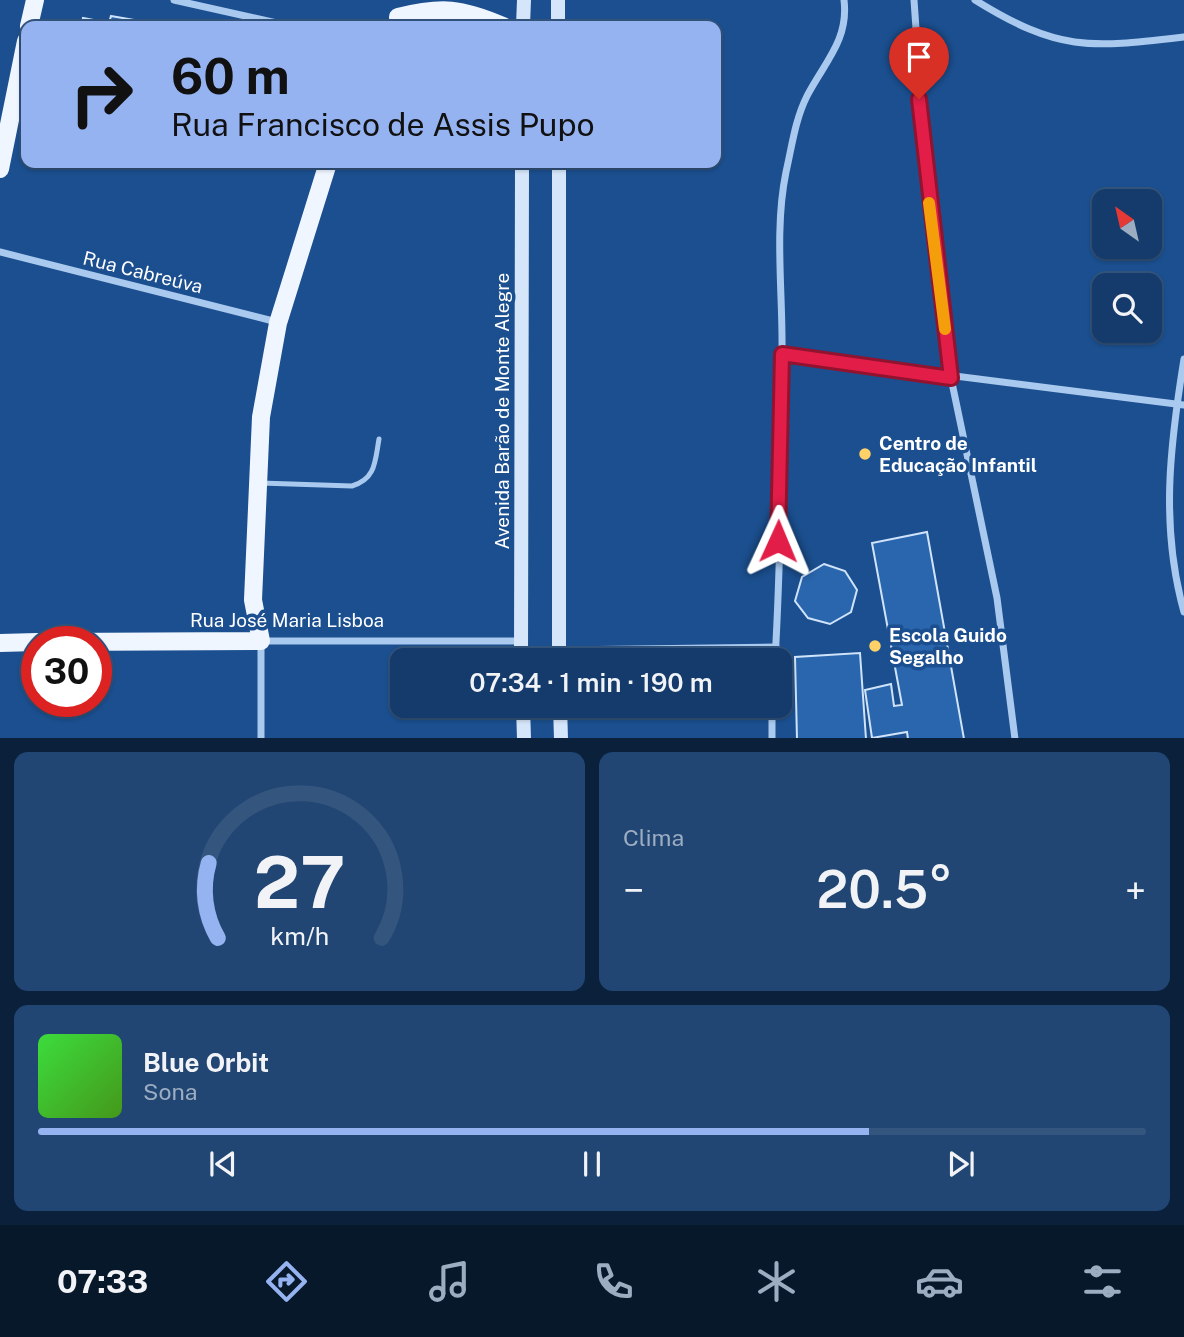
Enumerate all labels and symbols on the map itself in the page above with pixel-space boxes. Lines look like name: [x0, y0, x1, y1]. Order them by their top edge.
pin: [889, 27, 949, 99]
north arrow: [1092, 189, 1162, 259]
street label: Rua Cabreúva: [81, 247, 205, 297]
street label: Avenida Barão de Monte Alegre: [491, 273, 513, 549]
place label: Centro de Educação Infantil: [879, 432, 1037, 476]
marker: Centro de Educação Infantil: [857, 446, 873, 462]
position arrow: [741, 504, 815, 578]
street label: Rua José Maria Lisboa: [190, 609, 384, 631]
place label: Escola Guido Segalho: [889, 624, 1007, 668]
speed limit sign: 30: [21, 626, 112, 717]
marker: Escola Guido Segalho: [867, 638, 883, 654]

